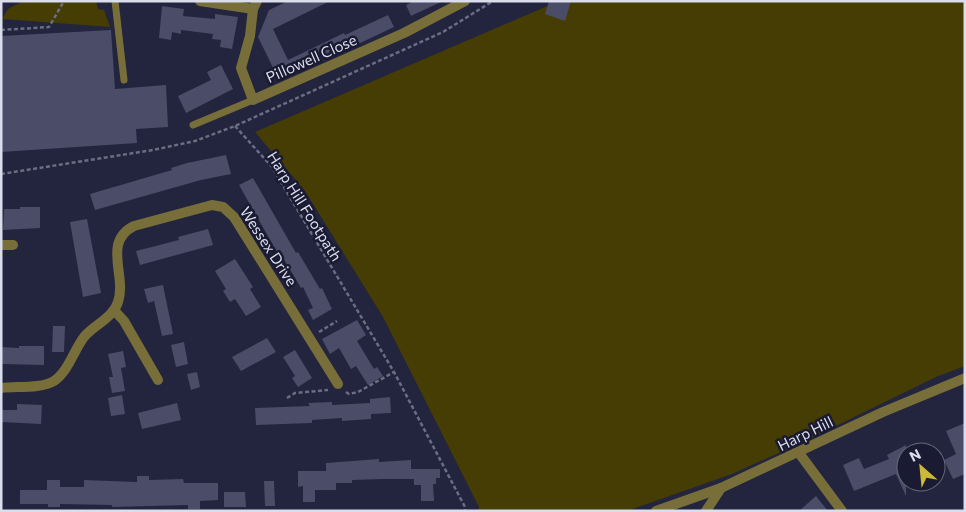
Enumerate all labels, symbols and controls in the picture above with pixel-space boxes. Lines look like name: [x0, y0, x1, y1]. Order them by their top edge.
street label: Pillowell Close: [263, 30, 359, 86]
street label: Harp Hill Footpath: [264, 148, 346, 264]
street label: Wessex Drive: [237, 203, 301, 289]
street label: Harp Hill: [774, 412, 836, 454]
north arrow: [896, 442, 946, 492]
text: N: [906, 445, 923, 465]

